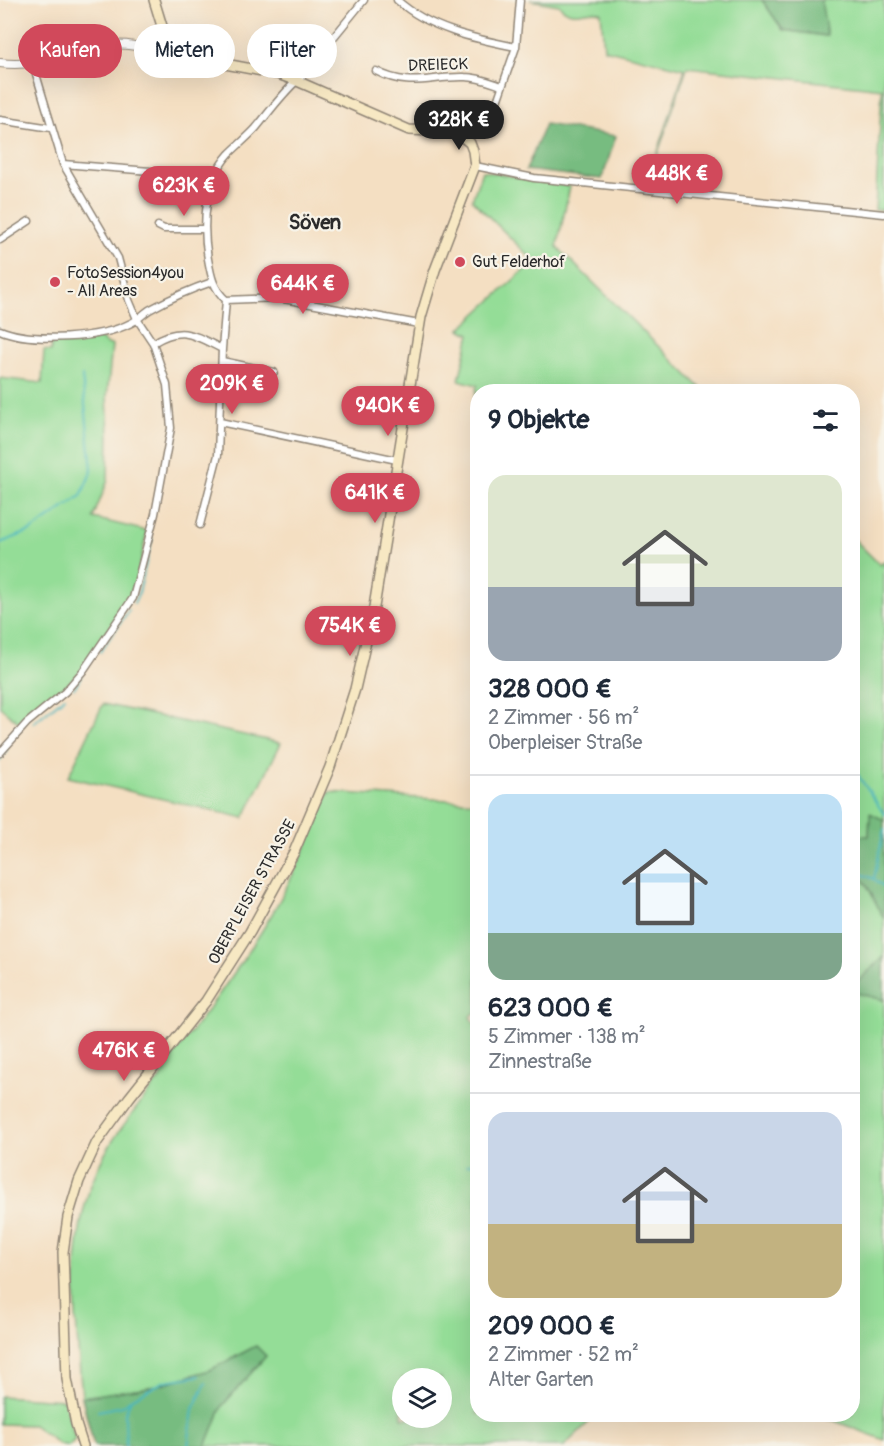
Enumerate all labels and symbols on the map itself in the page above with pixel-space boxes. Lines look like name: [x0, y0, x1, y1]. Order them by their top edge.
street label: DREIECK: [408, 54, 469, 76]
pin: 328K €: [410, 100, 508, 151]
pin: 448K €: [628, 154, 726, 205]
pin: 623K €: [135, 166, 233, 217]
district label: Söven: [289, 210, 341, 235]
place label: Gut Felderhof: [472, 252, 566, 272]
marker: Gut Felderhof: [453, 255, 467, 269]
place label: FotoSession4you - All Areas: [67, 263, 184, 301]
pin: 644K €: [254, 264, 352, 315]
marker: FotoSession4you - All Areas: [48, 275, 62, 289]
pin: 209K €: [183, 364, 281, 415]
pin: 940K €: [339, 386, 437, 437]
pin: 641K €: [326, 473, 424, 524]
pin: 754K €: [301, 606, 399, 657]
street label: OBERPLEISER STRASSE: [204, 816, 300, 968]
pin: 476K €: [75, 1031, 173, 1082]

